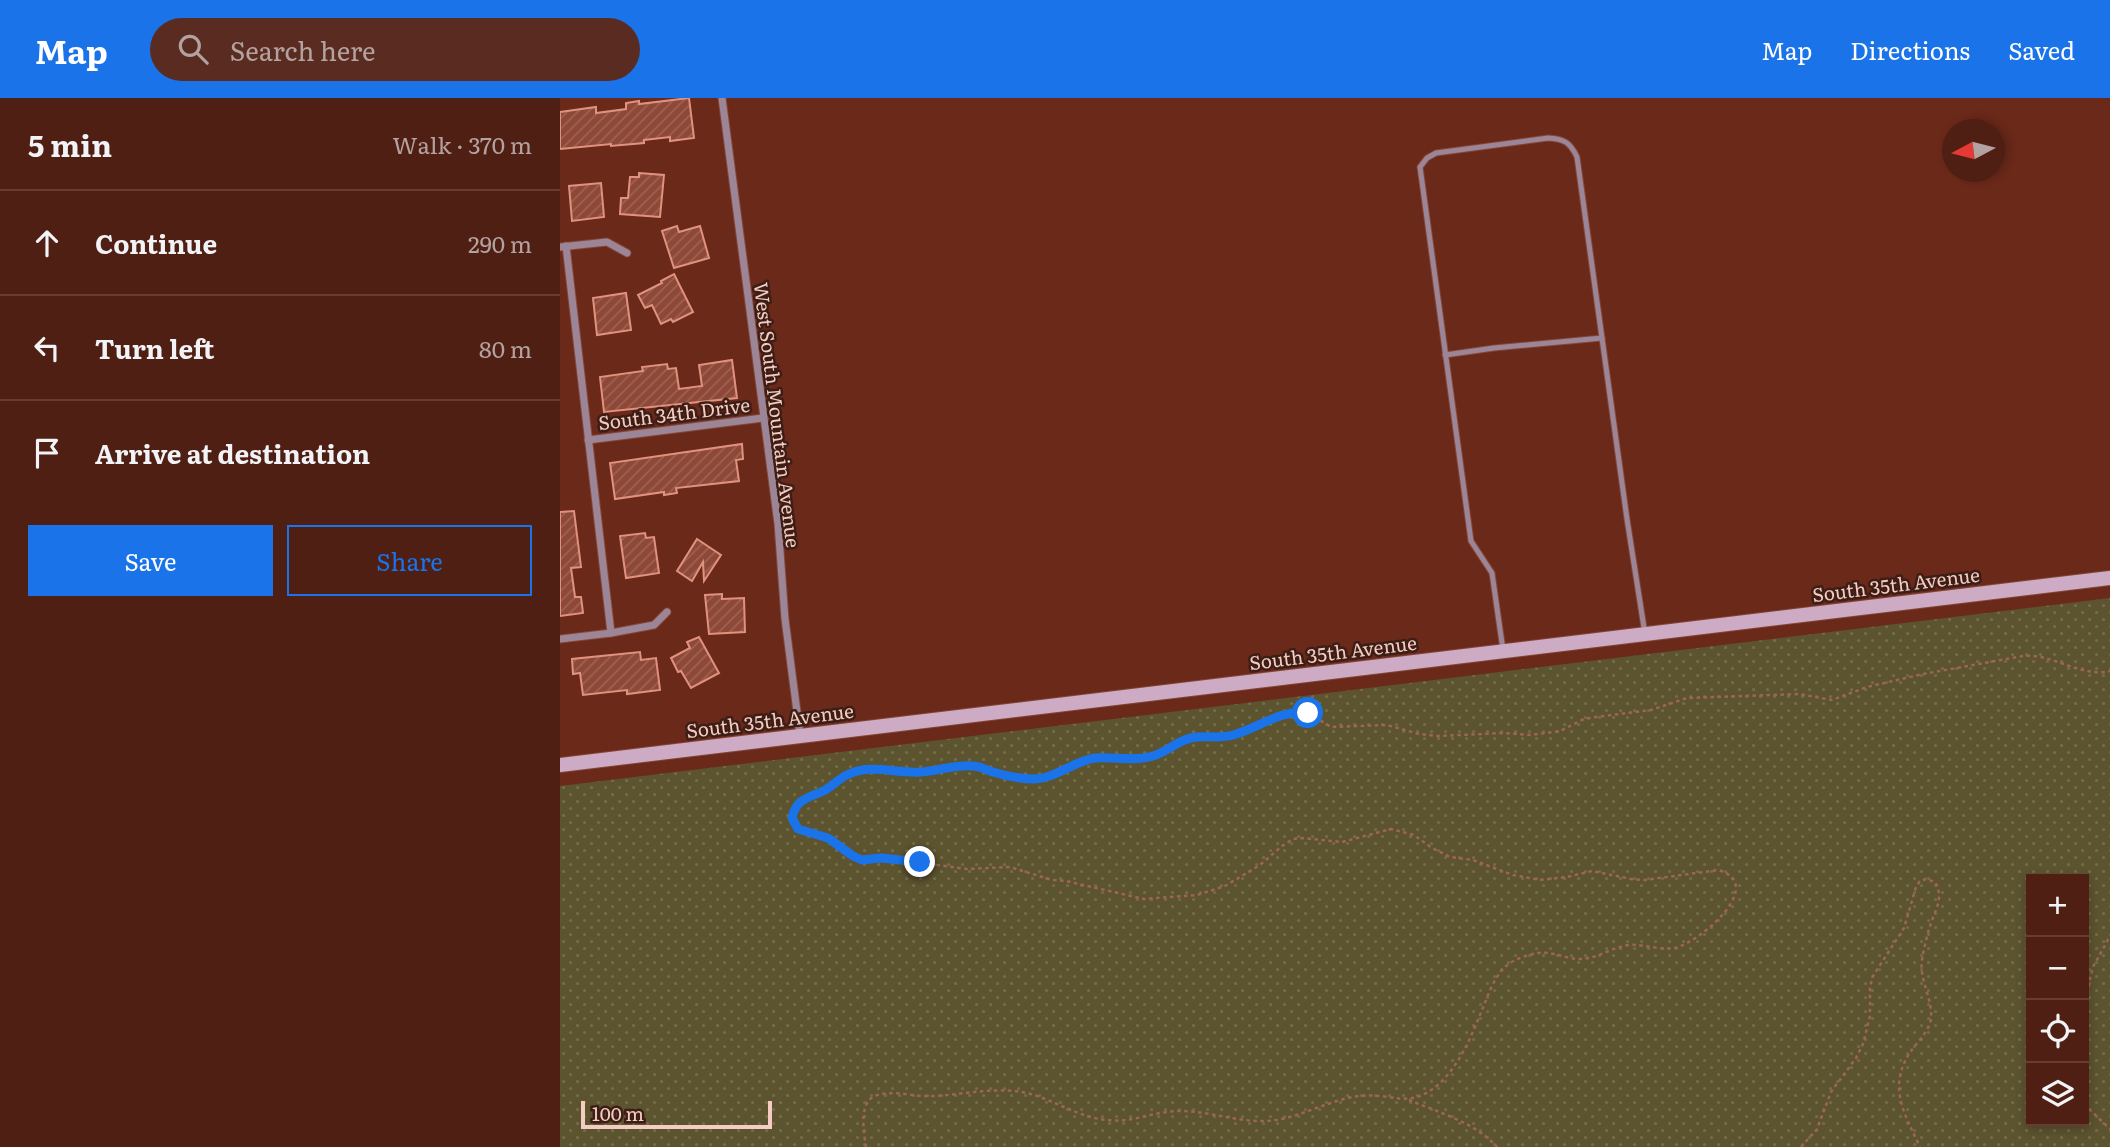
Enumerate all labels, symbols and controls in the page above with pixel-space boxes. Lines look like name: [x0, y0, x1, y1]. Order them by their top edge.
search box: [150, 18, 640, 81]
text: Map: [35, 25, 108, 74]
icon: search: [174, 30, 212, 68]
text: Search here: [230, 30, 376, 69]
text: Map: [1761, 32, 1812, 67]
text: Directions: [1850, 32, 1970, 67]
text: Saved: [2008, 32, 2075, 67]
north arrow: [1942, 119, 2005, 182]
text: 5 min: [28, 122, 112, 166]
text: Walk · 370 m: [393, 127, 532, 161]
text: Continue: [95, 223, 217, 262]
icon: ahead: [28, 224, 66, 262]
text: 290 m: [468, 226, 532, 260]
street label: West South Mountain Avenue: [748, 281, 808, 550]
text: Turn left: [95, 328, 214, 367]
icon: left: [28, 329, 66, 367]
text: 80 m: [479, 331, 532, 365]
street label: South 34th Drive: [597, 390, 752, 436]
text: Arrive at destination: [95, 433, 370, 472]
icon: arrive: [28, 434, 66, 472]
button: Save: [28, 525, 273, 596]
button: Share: [287, 525, 532, 596]
street label: South 35th Avenue: [1811, 560, 1981, 608]
street label: South 35th Avenue: [1248, 628, 1418, 676]
street label: South 35th Avenue: [685, 696, 855, 744]
route start: [1292, 697, 1323, 728]
route end: [904, 846, 935, 877]
map controls: [2026, 874, 2089, 1126]
button: +: [2026, 874, 2089, 937]
button: −: [2026, 937, 2089, 1000]
button: locate: [2026, 1000, 2089, 1063]
button: layers: [2026, 1063, 2089, 1126]
scale bar: [581, 1098, 772, 1130]
text: 100 m: [592, 1099, 644, 1127]

